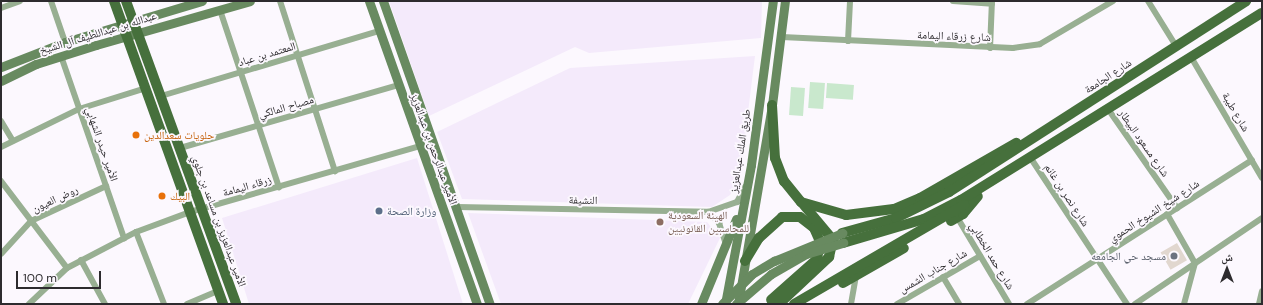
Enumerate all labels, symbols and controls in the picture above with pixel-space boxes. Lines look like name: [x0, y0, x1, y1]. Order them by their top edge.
street label: عبدالله بن عبداللطيف آل الشيخ: [38, 9, 158, 57]
street label: شارع زرقاء اليمامة: [917, 28, 991, 44]
street label: المعتمد بن عباد: [237, 39, 297, 69]
street label: شارع الجامعة: [1082, 56, 1134, 96]
street label: شارع طيبة: [1219, 90, 1253, 134]
street label: الأمير عبدالرحمن بن عبدالعزيز: [408, 92, 460, 206]
street label: مصباح المالكي: [257, 93, 315, 121]
street label: الأمير حيدر الشهابي: [83, 105, 121, 183]
street label: شارع مسعود البيطار: [1116, 107, 1172, 179]
street label: طريق الملك عبدالعزيز: [727, 108, 753, 194]
place label: حلويات سعدالدين: [144, 128, 214, 142]
marker: حلويات سعدالدين: [131, 130, 141, 140]
street label: الأمير عبدالعزيز بن مساعد بن جلوي: [189, 153, 249, 289]
street label: شارع نصر بن غانم: [1042, 161, 1092, 229]
street label: زرقاء اليمامة: [221, 173, 273, 199]
street label: شارع شيخ الشيوخ الحموي: [1106, 177, 1202, 245]
street label: روض العيون: [30, 183, 80, 215]
place label: البيك: [170, 189, 190, 203]
marker: البيك: [157, 191, 167, 201]
street label: النشيفة: [569, 193, 597, 207]
place label: وزارة الصحة: [387, 204, 436, 218]
marker: وزارة الصحة: [374, 206, 384, 216]
place label: الهيئة السعودية للمحاسبين القانونيين: [668, 209, 749, 235]
marker: الهيئة السعودية للمحاسبين القانونيين: [655, 217, 665, 227]
street label: شارع حمد الخطابي: [967, 220, 1017, 292]
street label: شارع جناب الشمس: [897, 246, 969, 296]
place label: مسجد حي الجامعه: [1091, 249, 1166, 263]
north arrow: [1207, 249, 1247, 289]
text: ش: [1221, 250, 1233, 264]
marker: مسجد حي الجامعه: [1169, 251, 1179, 261]
scale bar: [18, 263, 103, 289]
text: 100 m: [23, 270, 57, 286]

